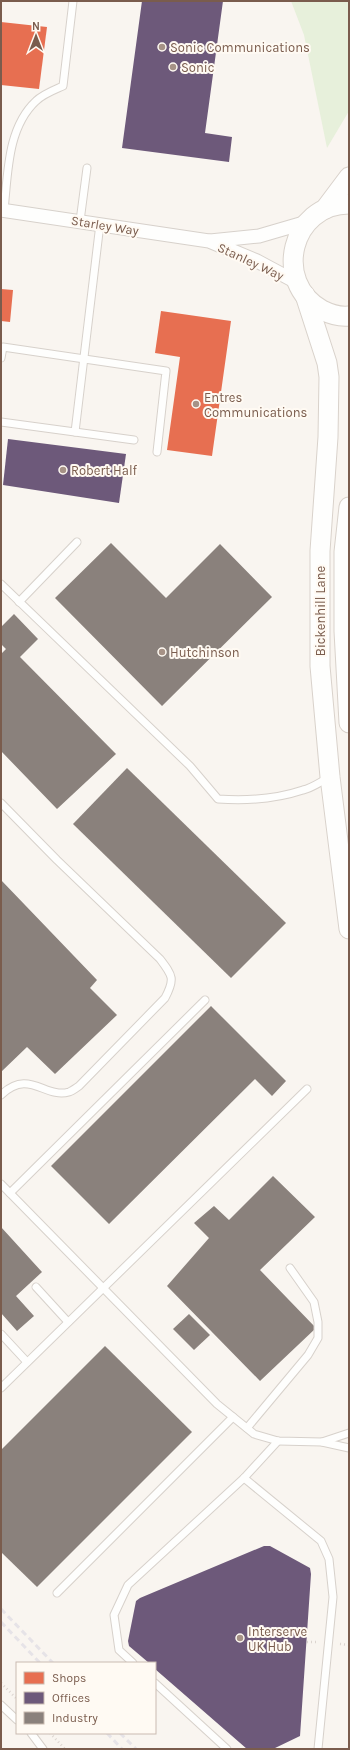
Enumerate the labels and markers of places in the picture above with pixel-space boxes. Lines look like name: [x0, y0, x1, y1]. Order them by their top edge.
place label: Sonic Communications: [170, 40, 310, 55]
marker: Sonic Communications: [157, 42, 167, 52]
place label: Sonic: [181, 60, 214, 75]
marker: Sonic: [168, 62, 178, 72]
place label: Entres Communications: [204, 390, 308, 420]
marker: Entres Communications: [191, 399, 201, 409]
place label: Robert Half: [71, 463, 138, 478]
marker: Robert Half: [58, 465, 68, 475]
place label: Hutchinson: [170, 645, 240, 660]
marker: Hutchinson: [157, 647, 167, 657]
place label: Interserve UK Hub: [248, 1624, 307, 1654]
marker: Interserve UK Hub: [235, 1633, 245, 1643]

